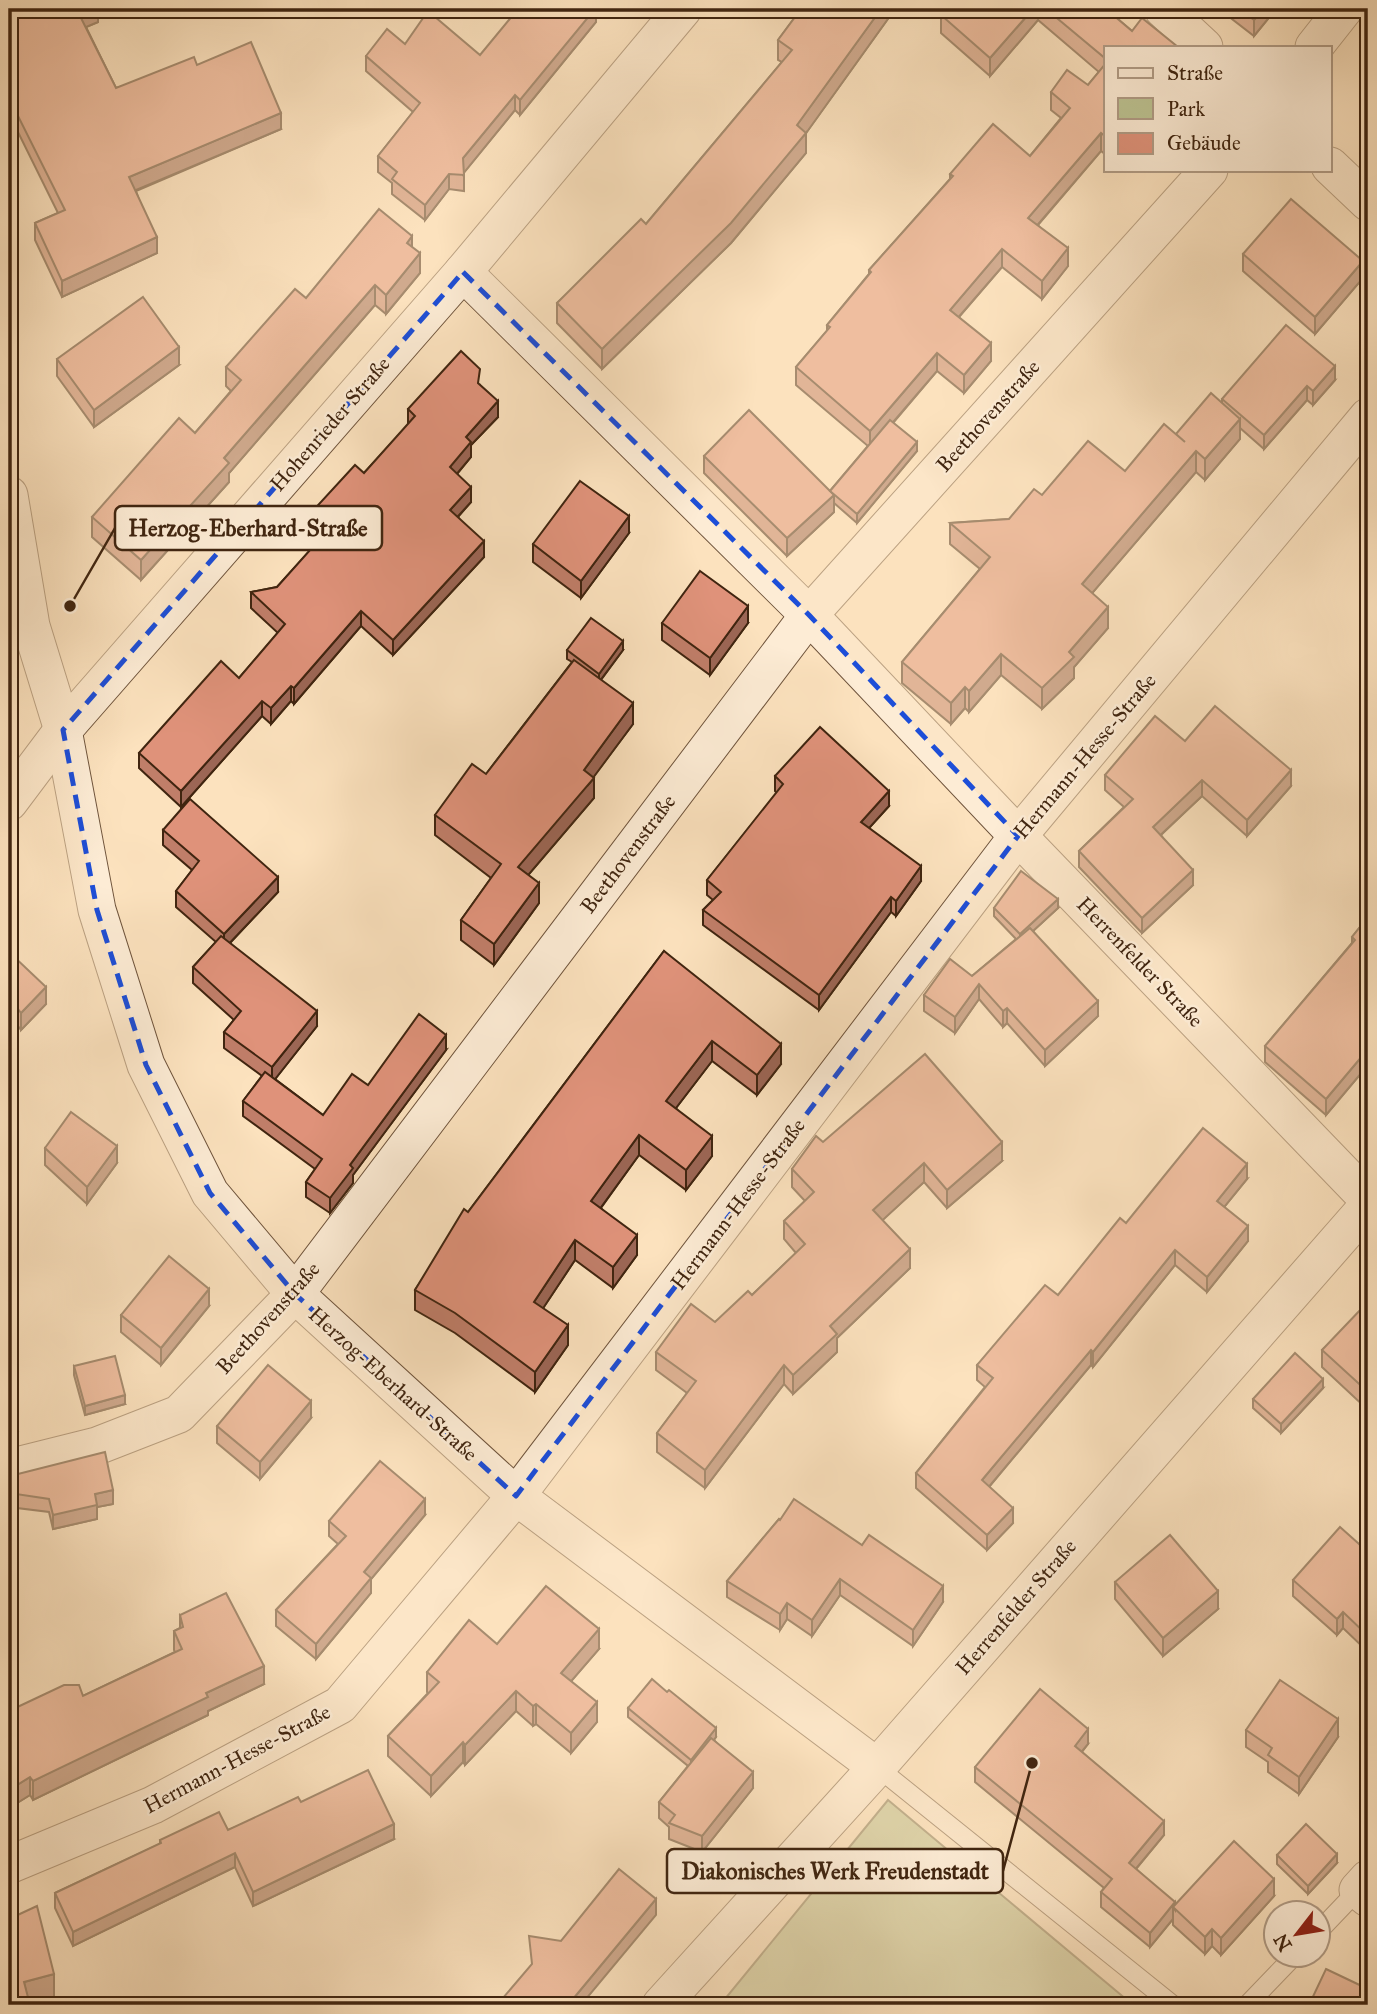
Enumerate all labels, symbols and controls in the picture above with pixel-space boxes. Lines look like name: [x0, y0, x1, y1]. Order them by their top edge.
legend: [1104, 46, 1332, 172]
text: Straße: [1167, 60, 1223, 86]
text: Park: [1167, 96, 1205, 122]
text: Gebäude: [1167, 130, 1241, 156]
street label: Hohenrieder Straße: [264, 351, 396, 497]
street label: Beethovenstraße: [931, 354, 1045, 478]
callout: Herzog-Eberhard-Straße: [115, 506, 382, 550]
text: Herzog-Eberhard-Straße: [128, 514, 368, 543]
street label: Hermann-Hesse-Straße: [1008, 668, 1162, 844]
street label: Beethovenstraße: [575, 789, 681, 919]
street label: Herrenfelder Straße: [1071, 891, 1209, 1033]
street label: Hermann-Hesse-Straße: [665, 1113, 811, 1295]
street label: Beethovenstraße: [211, 1256, 325, 1380]
street label: Herzog-Eberhard-Straße: [303, 1301, 483, 1467]
street label: Herrenfelder Straße: [950, 1534, 1082, 1680]
street label: Hermann-Hesse-Straße: [139, 1699, 335, 1819]
callout: Diakonisches Werk Freudenstadt: [667, 1849, 1003, 1893]
text: Diakonisches Werk Freudenstadt: [681, 1857, 990, 1885]
north arrow: [1262, 1898, 1332, 1968]
text: N: [1269, 1930, 1297, 1955]

